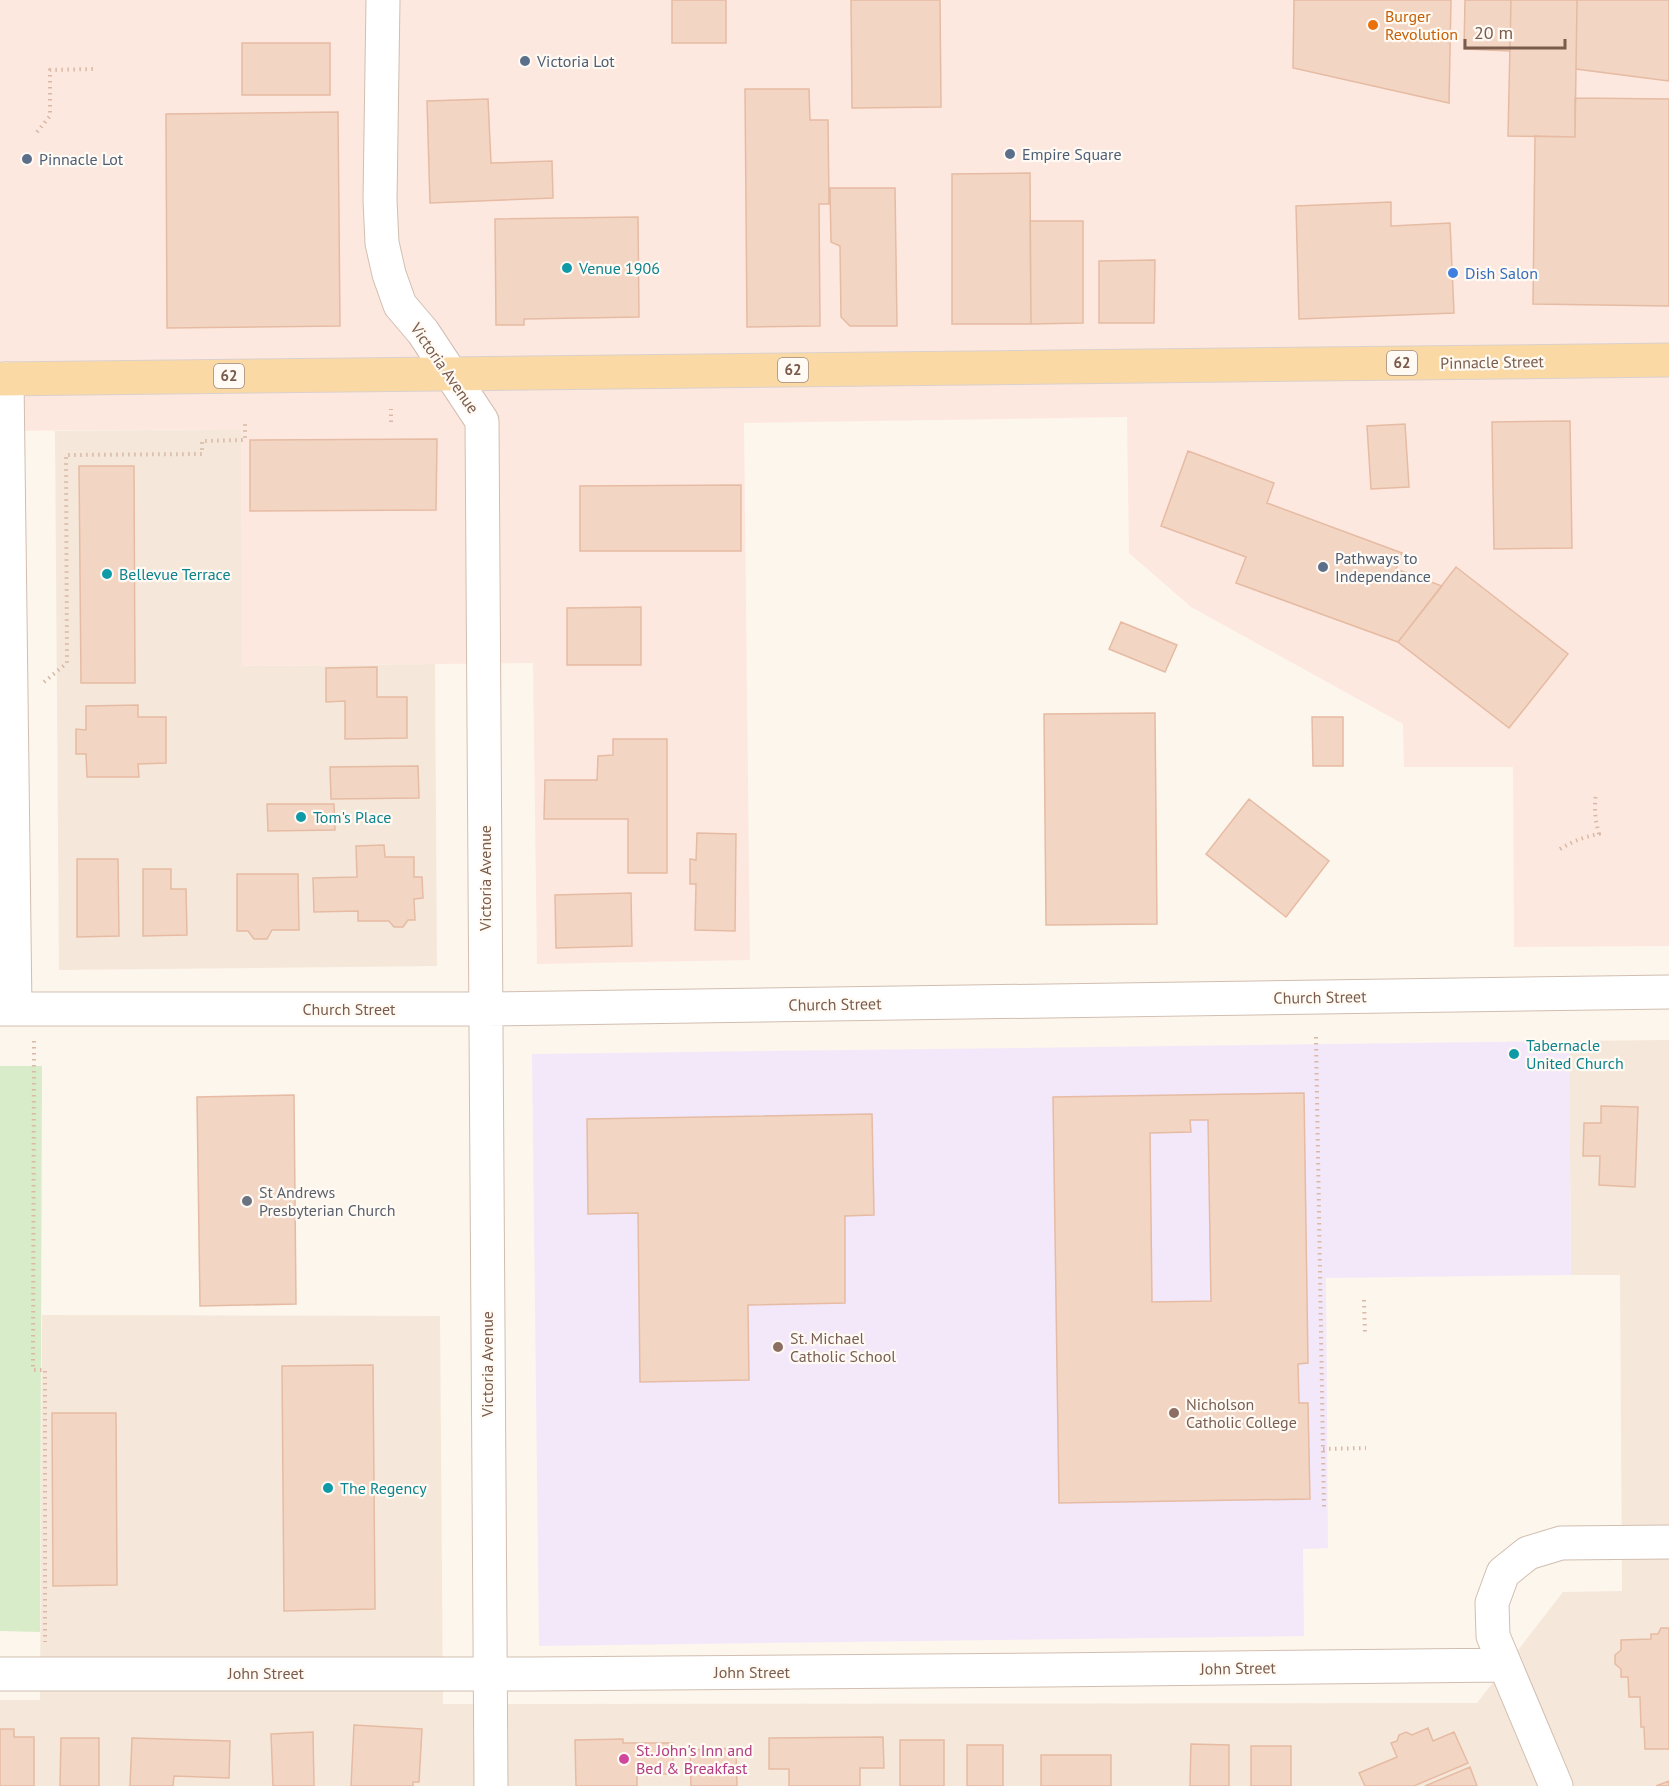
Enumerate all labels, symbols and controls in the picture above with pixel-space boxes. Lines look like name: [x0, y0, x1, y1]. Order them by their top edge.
place label: Burger Revolution: [1385, 6, 1458, 44]
scale bar: [1465, 12, 1566, 50]
marker: Burger Revolution: [1366, 18, 1380, 32]
text: 20 m: [1474, 21, 1513, 44]
place label: Victoria Lot: [536, 51, 615, 71]
marker: Victoria Lot: [518, 54, 532, 68]
place label: Empire Square: [1022, 144, 1122, 164]
marker: Empire Square: [1003, 147, 1017, 161]
place label: Pinnacle Lot: [39, 149, 124, 169]
marker: Pinnacle Lot: [20, 152, 34, 166]
place label: Venue 1906: [578, 258, 660, 278]
marker: Venue 1906: [560, 261, 574, 275]
place label: Dish Salon: [1465, 263, 1538, 283]
marker: Dish Salon: [1446, 266, 1460, 280]
street label: Victoria Avenue: [406, 318, 484, 417]
road number: 62: [1387, 351, 1417, 375]
street label: Pinnacle Street: [1440, 351, 1545, 373]
road number: 62: [778, 358, 808, 382]
road number: 62: [214, 364, 244, 388]
place label: Pathways to Independance: [1335, 548, 1431, 586]
marker: Pathways to Independance: [1316, 560, 1330, 574]
place label: Bellevue Terrace: [119, 564, 231, 584]
marker: Bellevue Terrace: [100, 567, 114, 581]
place label: Tom's Place: [313, 807, 391, 827]
marker: Tom's Place: [294, 810, 308, 824]
street label: Victoria Avenue: [475, 825, 495, 932]
street label: Church Street: [1273, 986, 1367, 1008]
street label: Church Street: [788, 993, 882, 1015]
street label: Church Street: [302, 999, 396, 1019]
place label: Tabernacle United Church: [1526, 1035, 1624, 1073]
marker: Tabernacle United Church: [1507, 1047, 1521, 1061]
place label: St Andrews Presbyterian Church: [259, 1182, 396, 1220]
marker: St Andrews Presbyterian Church: [240, 1194, 254, 1208]
street label: Victoria Avenue: [477, 1311, 497, 1418]
place label: St. Michael Catholic School: [790, 1328, 896, 1366]
marker: St. Michael Catholic School: [771, 1340, 785, 1354]
place label: Nicholson Catholic College: [1186, 1394, 1297, 1432]
marker: Nicholson Catholic College: [1167, 1406, 1181, 1420]
place label: The Regency: [340, 1478, 427, 1498]
marker: The Regency: [321, 1481, 335, 1495]
street label: John Street: [1199, 1657, 1277, 1679]
street label: John Street: [713, 1662, 791, 1682]
street label: John Street: [227, 1663, 305, 1683]
place label: St. John's Inn and Bed & Breakfast: [636, 1740, 753, 1778]
marker: St. John's Inn and Bed & Breakfast: [617, 1752, 631, 1766]

